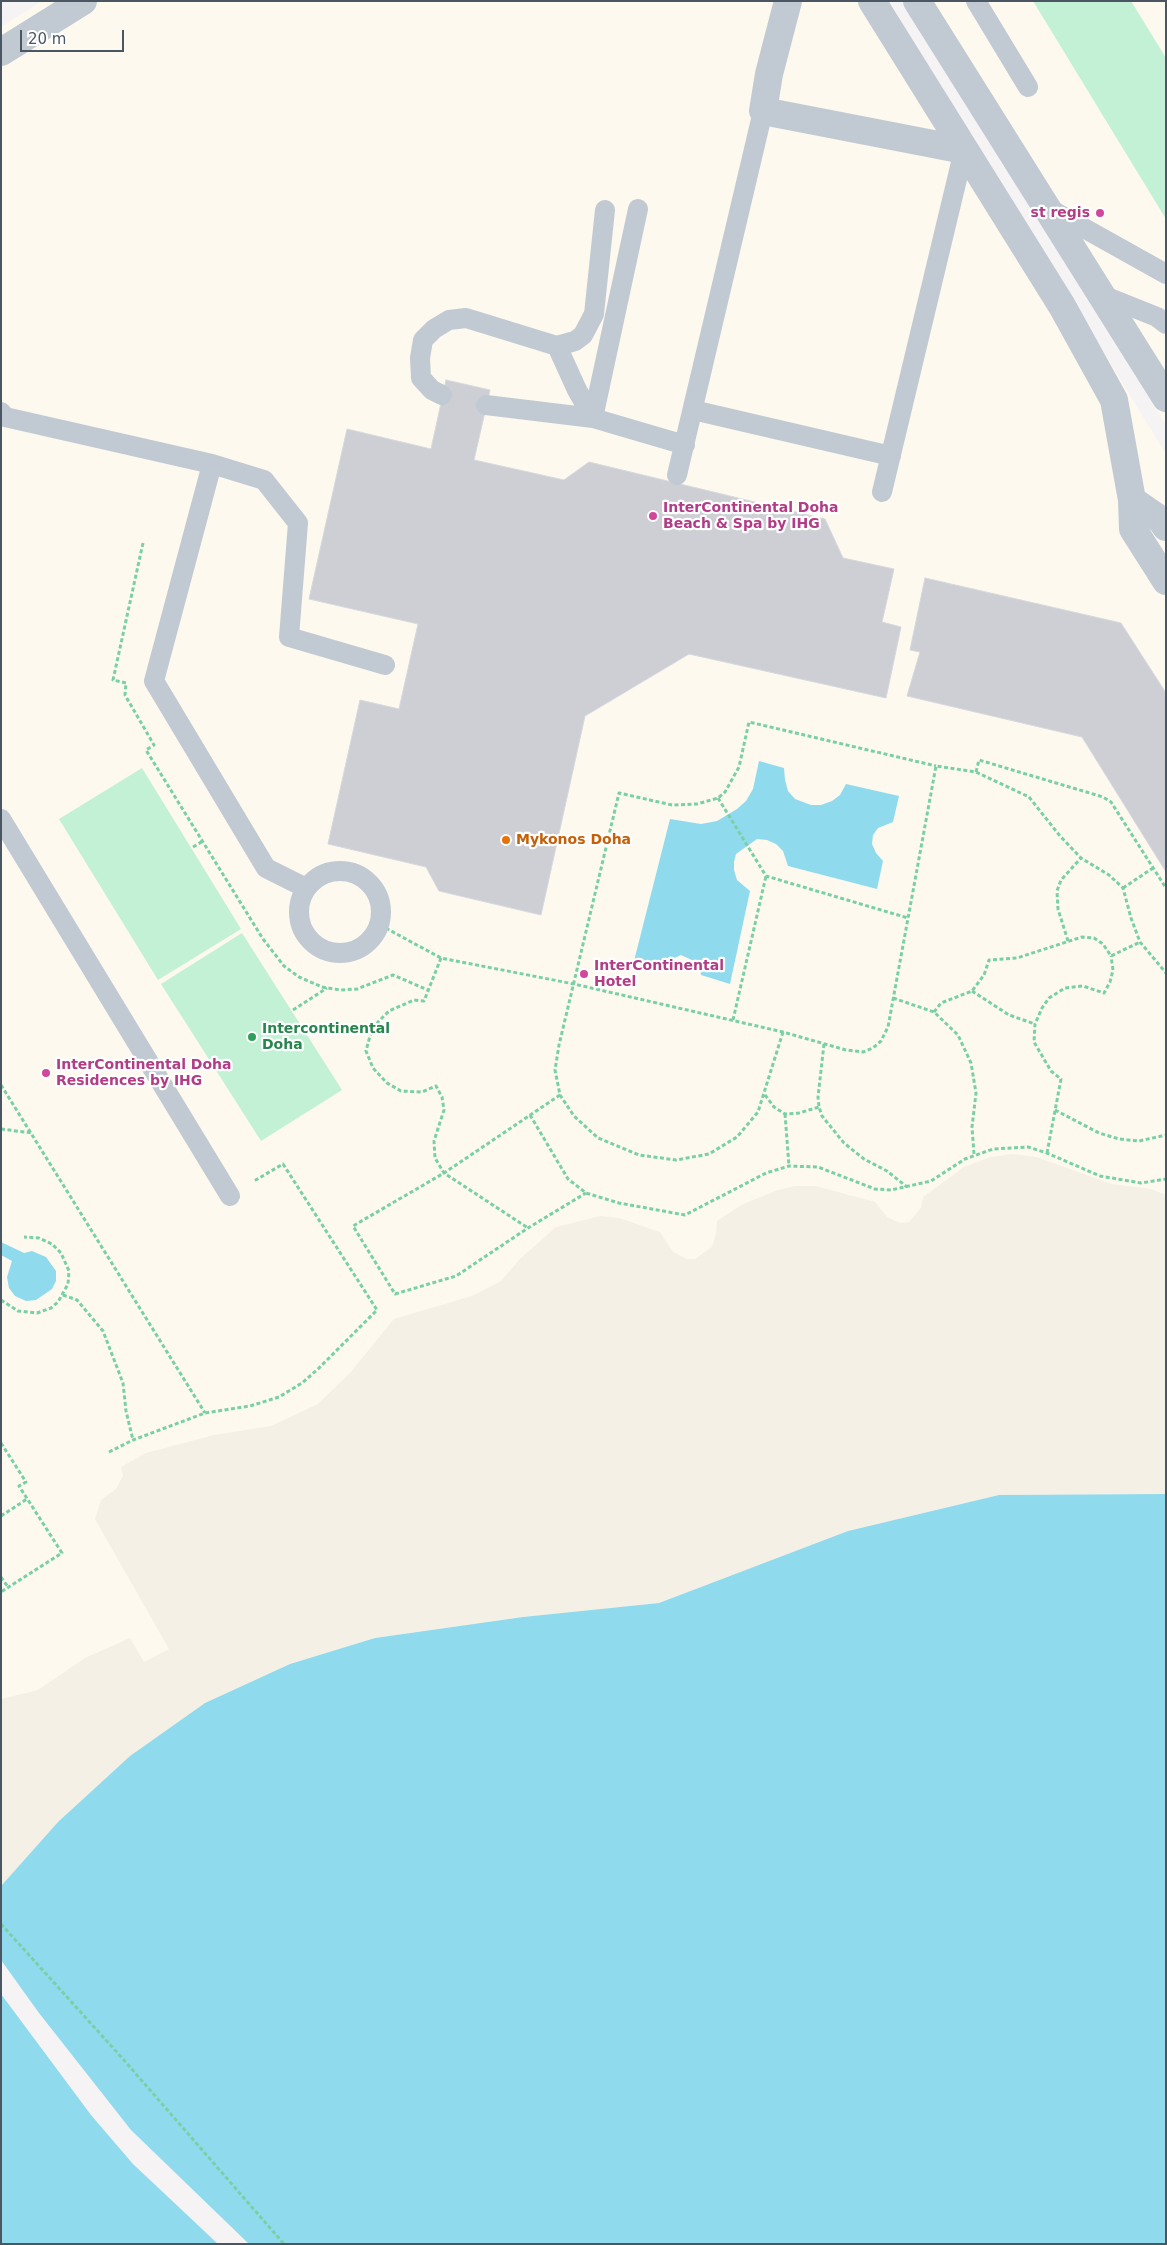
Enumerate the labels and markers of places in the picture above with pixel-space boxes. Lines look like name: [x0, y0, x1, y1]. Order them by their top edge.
place label: st regis: [1031, 205, 1090, 221]
marker: st regis: [1094, 207, 1106, 219]
place label: InterContinental Doha Beach & Spa by IHG: [663, 500, 839, 532]
marker: InterContinental Doha Beach & Spa by IHG: [647, 510, 659, 522]
place label: Mykonos Doha: [516, 832, 631, 848]
marker: Mykonos Doha: [500, 834, 512, 846]
place label: InterContinental Hotel: [594, 958, 724, 990]
marker: InterContinental Hotel: [578, 968, 590, 980]
place label: Intercontinental Doha: [262, 1021, 390, 1054]
marker: Intercontinental Doha: [246, 1031, 258, 1043]
place label: InterContinental Doha Residences by IHG: [56, 1057, 232, 1090]
marker: InterContinental Doha Residences by IHG: [40, 1067, 52, 1079]

